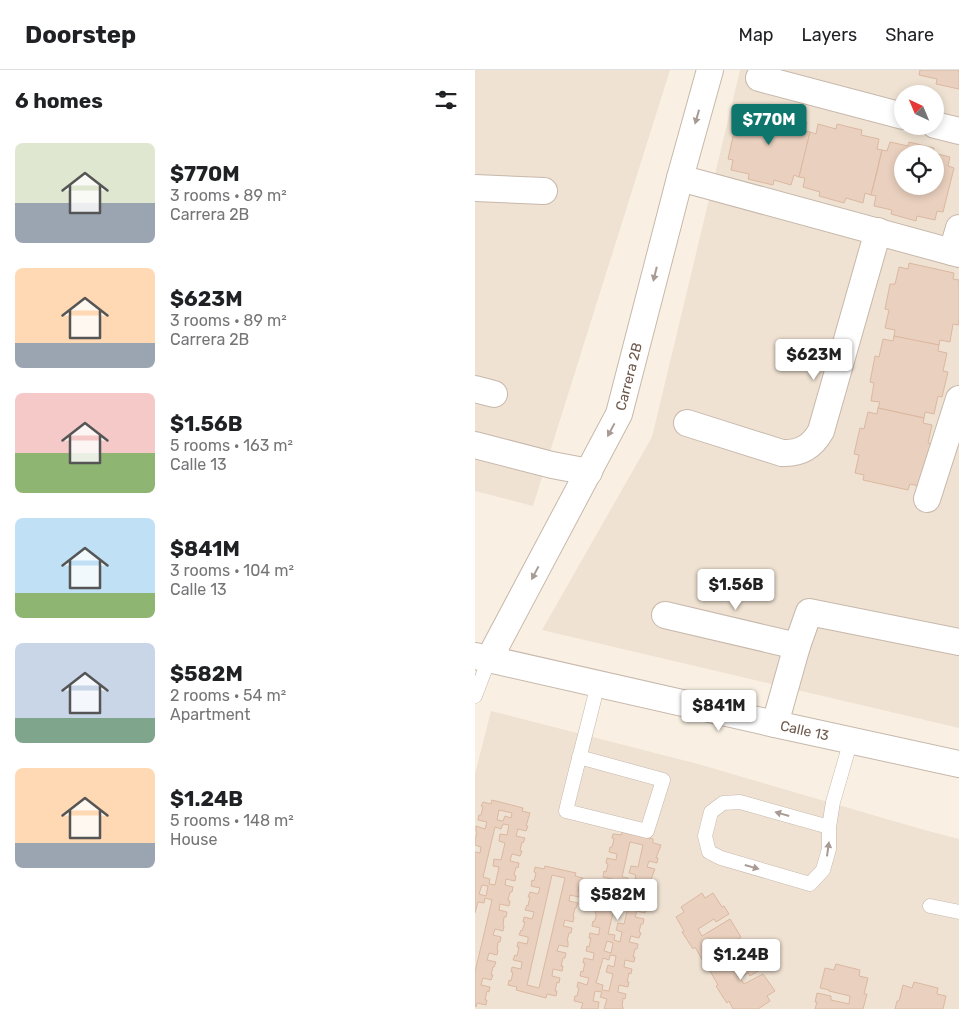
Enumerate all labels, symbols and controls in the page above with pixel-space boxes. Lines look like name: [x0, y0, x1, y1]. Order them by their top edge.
text: Doorstep: [25, 21, 136, 49]
text: Map: [739, 24, 774, 46]
text: Layers: [802, 24, 857, 46]
text: Share: [885, 24, 934, 46]
north arrow: [894, 85, 944, 135]
map controls: [894, 85, 944, 195]
icon: filters: [432, 86, 460, 114]
text: 6 homes: [15, 88, 103, 113]
pin: $770M: [734, 104, 804, 146]
one-way arrow: [693, 109, 701, 125]
text: $770M: [742, 110, 796, 129]
button: locate: [894, 145, 944, 195]
text: $770M: [170, 161, 240, 186]
icon: home: [55, 163, 115, 223]
text: 3 rooms · 89 m²: [170, 186, 287, 205]
text: Carrera 2B: [170, 205, 249, 224]
one-way arrow: [651, 266, 659, 282]
text: $623M: [170, 286, 243, 311]
icon: home: [55, 288, 115, 348]
text: 3 rooms · 89 m²: [170, 311, 287, 330]
text: Carrera 2B: [170, 330, 249, 349]
pin: $623M: [779, 338, 849, 381]
street label: Carrera 2B: [612, 341, 646, 412]
text: $623M: [786, 345, 842, 364]
text: $1.56B: [170, 411, 242, 436]
icon: home: [55, 413, 115, 473]
one-way arrow: [607, 423, 615, 437]
text: 5 rooms · 163 m²: [170, 436, 293, 455]
text: Calle 13: [170, 455, 227, 474]
text: $841M: [170, 536, 240, 561]
icon: home: [55, 538, 115, 598]
text: 3 rooms · 104 m²: [170, 561, 294, 580]
one-way arrow: [530, 567, 539, 580]
pin: $1.56B: [695, 568, 777, 611]
text: $1.56B: [708, 575, 764, 594]
text: Calle 13: [170, 580, 227, 599]
text: $582M: [170, 661, 243, 686]
icon: home: [55, 663, 115, 723]
text: 2 rooms · 54 m²: [170, 686, 286, 705]
pin: $841M: [684, 690, 754, 732]
text: $841M: [692, 696, 746, 715]
text: Apartment: [170, 705, 250, 724]
street label: Calle 13: [779, 717, 831, 744]
text: $1.24B: [170, 786, 243, 811]
icon: home: [55, 788, 115, 848]
one-way arrow: [774, 809, 789, 817]
text: 5 rooms · 148 m²: [170, 811, 294, 830]
text: House: [170, 830, 217, 849]
one-way arrow: [824, 840, 832, 856]
one-way arrow: [744, 864, 759, 872]
pin: $582M: [583, 878, 653, 921]
text: $582M: [590, 885, 646, 904]
pin: $1.24B: [700, 938, 782, 981]
text: $1.24B: [713, 945, 769, 964]

